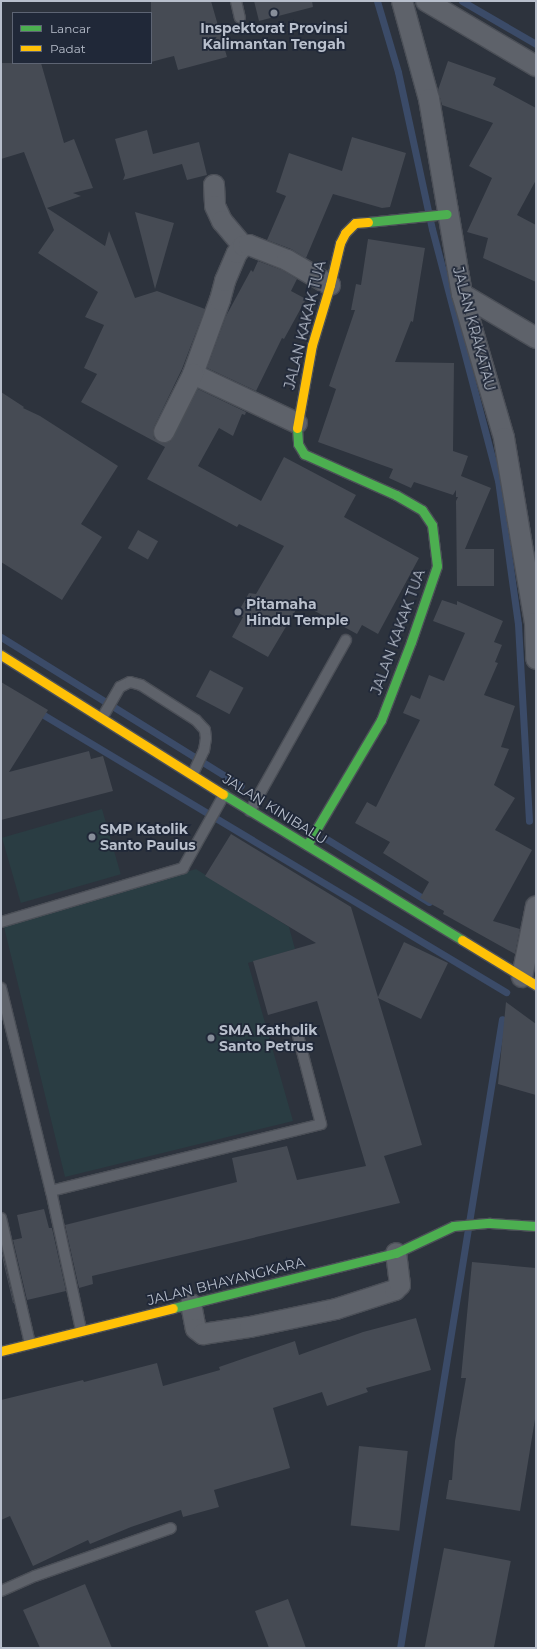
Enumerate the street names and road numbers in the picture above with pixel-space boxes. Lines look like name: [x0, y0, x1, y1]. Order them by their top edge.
street label: JALAN KAKAK TUA: [281, 259, 329, 391]
street label: JALAN KRAKATAU: [449, 265, 499, 393]
street label: JALAN KAKAK TUA: [368, 567, 428, 697]
street label: JALAN KINIBALU: [220, 770, 330, 848]
street label: JALAN BHAYANGKARA: [145, 1253, 307, 1309]

